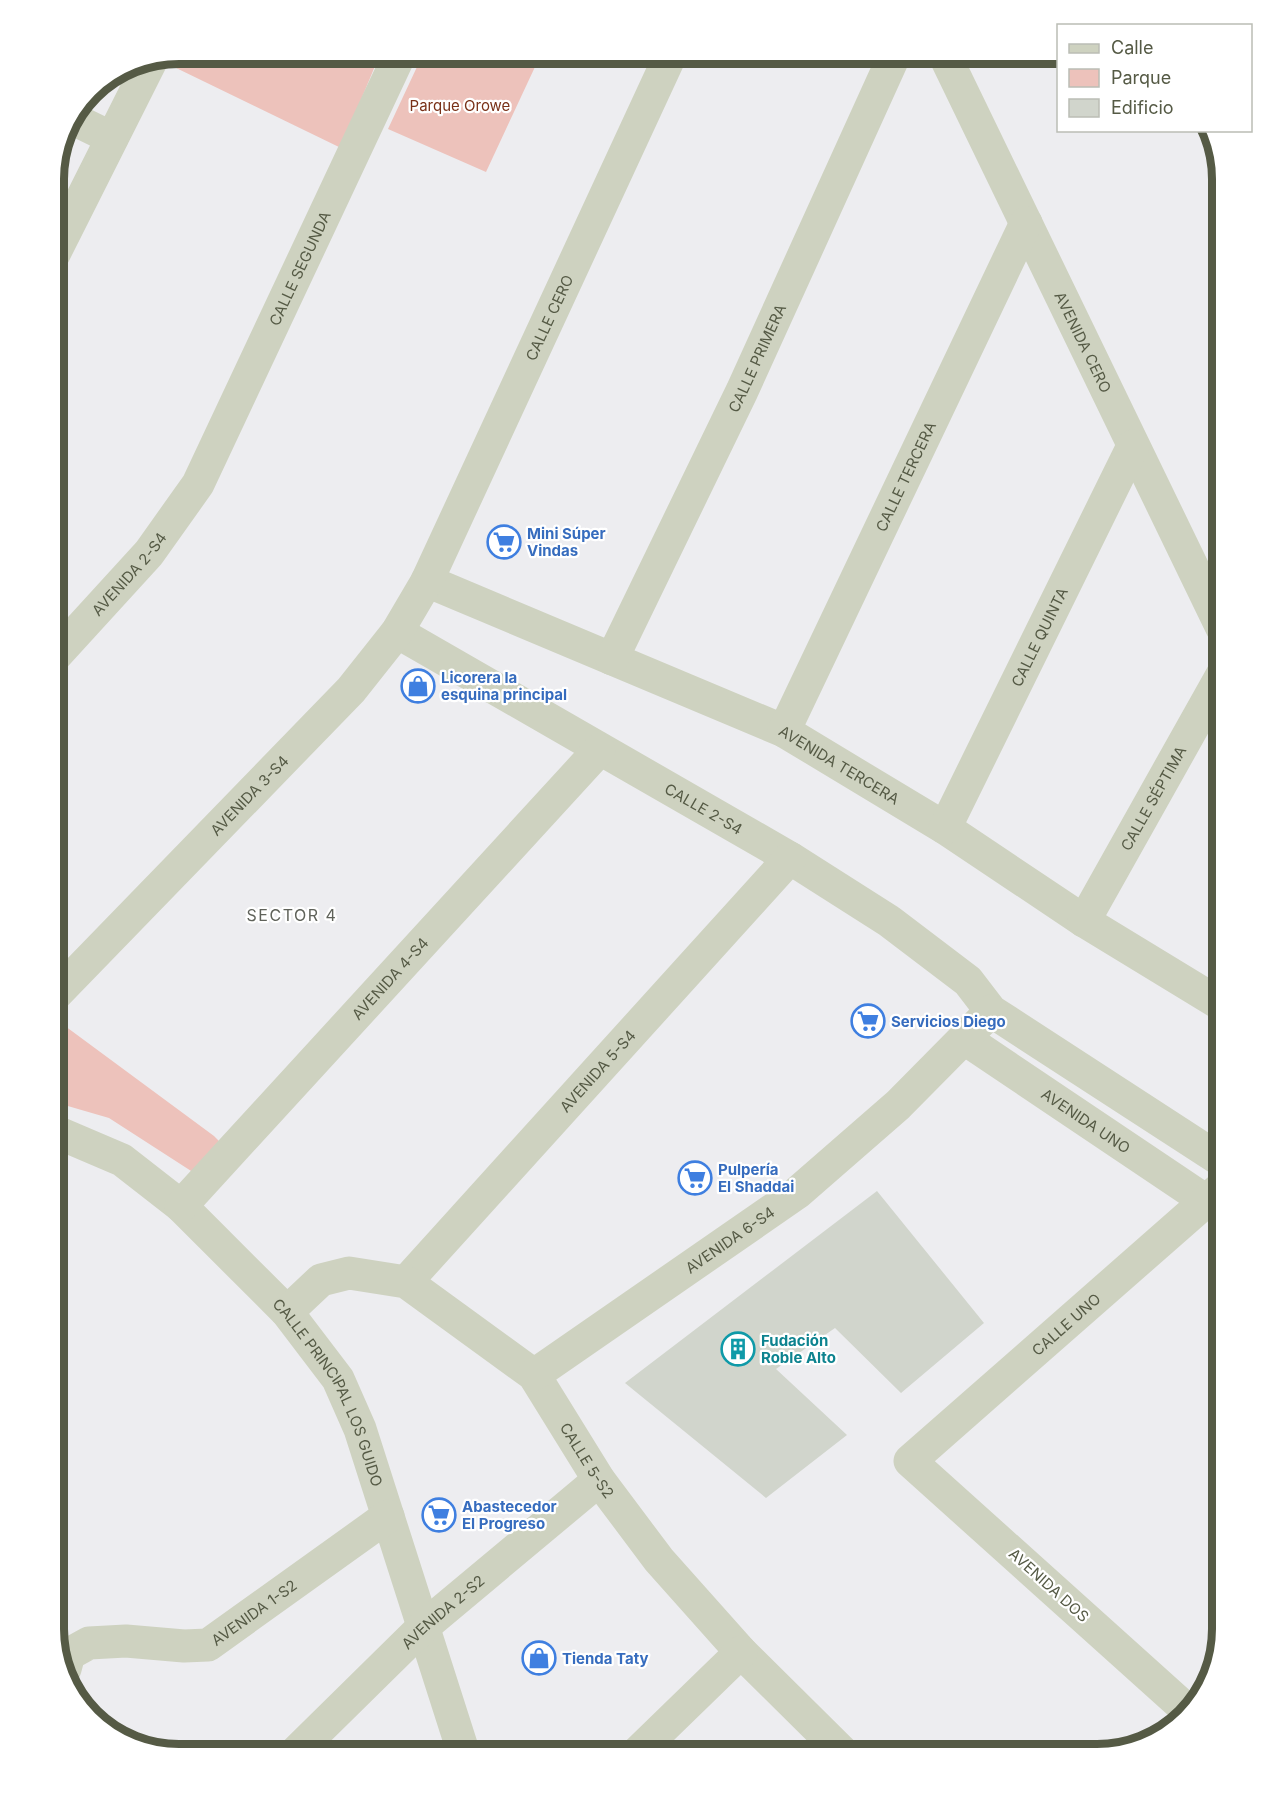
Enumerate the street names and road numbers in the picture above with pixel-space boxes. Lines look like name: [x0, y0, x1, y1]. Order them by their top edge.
street label: CALLE SEGUNDA: [264, 208, 334, 328]
street label: CALLE CERO: [521, 272, 577, 363]
street label: AVENIDA CERO: [1051, 288, 1116, 396]
street label: CALLE PRIMERA: [724, 301, 790, 415]
street label: CALLE TERCERA: [871, 418, 940, 535]
street label: AVENIDA 2-S4: [87, 528, 170, 619]
street label: CALLE QUINTA: [1007, 584, 1071, 690]
street label: AVENIDA TERCERA: [776, 721, 903, 808]
street label: CALLE SÉPTIMA: [1116, 742, 1190, 854]
street label: AVENIDA 3-S4: [206, 751, 292, 839]
street label: CALLE 2-S4: [662, 779, 746, 838]
street label: AVENIDA 4-S4: [347, 933, 432, 1023]
street label: AVENIDA 5-S4: [555, 1026, 639, 1116]
street label: AVENIDA UNO: [1038, 1084, 1134, 1157]
street label: AVENIDA 6-S4: [681, 1202, 778, 1277]
street label: CALLE UNO: [1028, 1289, 1104, 1359]
street label: CALLE PRINCIPAL LOS GUIDO: [269, 1294, 387, 1489]
street label: CALLE 5-S2: [556, 1419, 619, 1502]
street label: AVENIDA DOS: [1005, 1544, 1093, 1626]
street label: AVENIDA 2-S2: [397, 1570, 488, 1653]
street label: AVENIDA 1-S2: [207, 1575, 300, 1649]

